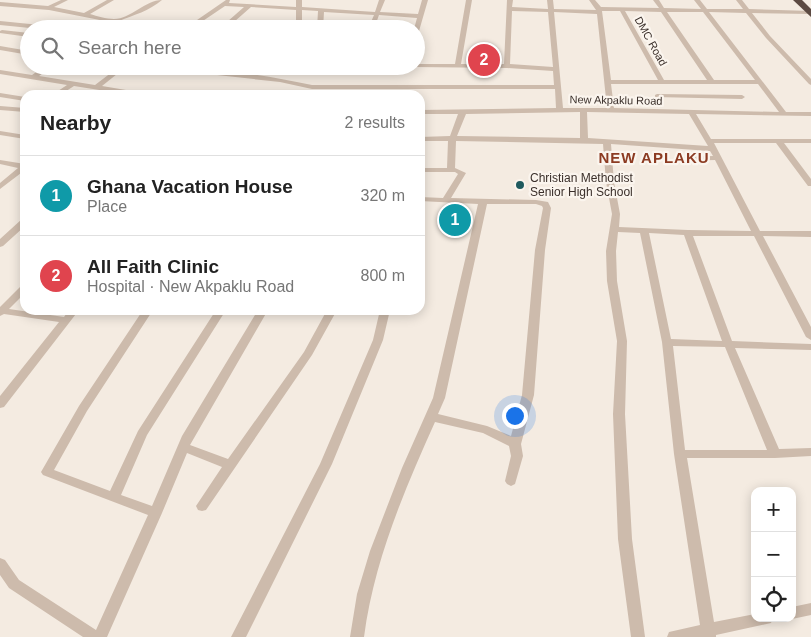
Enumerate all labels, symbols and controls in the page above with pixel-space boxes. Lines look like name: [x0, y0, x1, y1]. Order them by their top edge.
street label: DMC Road: [633, 14, 669, 68]
search box: [20, 20, 425, 75]
icon: search: [38, 34, 66, 62]
text: Search here: [78, 37, 182, 58]
pin: 2: [468, 41, 500, 79]
street label: New Akpaklu Road: [569, 93, 663, 107]
text: Nearby: [40, 111, 111, 134]
text: 2 results: [345, 114, 405, 131]
district label: NEW APLAKU: [598, 149, 710, 166]
place label: Christian Methodist Senior High School: [530, 171, 633, 199]
text: Ghana Vacation House: [87, 176, 293, 197]
marker: Christian Methodist Senior High School: [514, 179, 526, 191]
text: 1: [52, 187, 60, 204]
text: 320 m: [361, 187, 405, 204]
text: Place: [87, 198, 127, 215]
pin: 1: [439, 201, 471, 239]
text: All Faith Clinic: [87, 256, 219, 277]
text: 2: [52, 267, 60, 284]
text: 800 m: [361, 267, 405, 284]
text: Hospital · New Akpaklu Road: [87, 278, 294, 295]
your location: [502, 403, 528, 429]
map controls: [751, 487, 796, 622]
button: +: [751, 487, 796, 532]
button: −: [751, 532, 796, 577]
button: locate: [751, 577, 796, 622]

